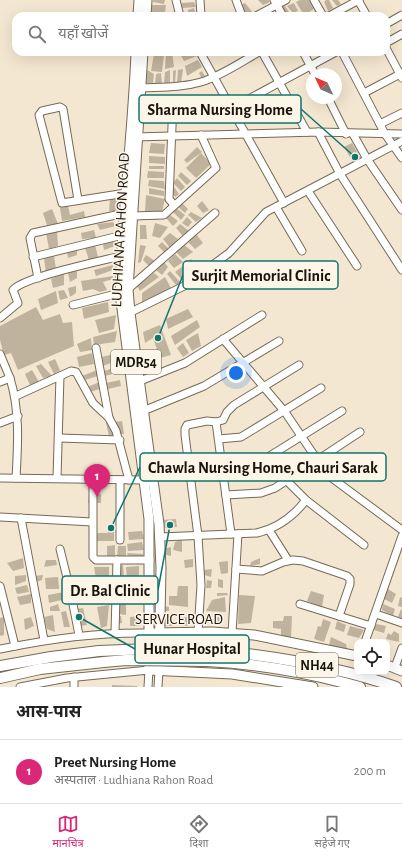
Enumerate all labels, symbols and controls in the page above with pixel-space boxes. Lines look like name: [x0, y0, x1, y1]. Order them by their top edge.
search box: [12, 12, 390, 56]
icon: search: [26, 23, 48, 45]
text: यहाँ खोजें: [58, 26, 108, 41]
north arrow: [306, 68, 342, 104]
callout: Sharma Nursing Home: [139, 95, 301, 123]
text: Sharma Nursing Home: [147, 102, 293, 118]
street label: LUDHIANA RAHON ROAD: [109, 152, 132, 308]
callout: Surjit Memorial Clinic: [183, 261, 338, 289]
text: Surjit Memorial Clinic: [192, 268, 330, 285]
road number: MDR54: [111, 350, 161, 374]
your location: [226, 363, 246, 383]
callout: Chawla Nursing Home, Chauri Sarak: [140, 453, 386, 481]
text: Chawla Nursing Home, Chauri Sarak: [148, 460, 378, 476]
pin: 1: [84, 464, 110, 497]
callout: Dr. Bal Clinic: [62, 576, 158, 604]
text: Dr. Bal Clinic: [70, 583, 150, 599]
street label: SERVICE ROAD: [135, 612, 223, 627]
callout: Hunar Hospital: [135, 635, 249, 663]
map controls: [354, 639, 390, 675]
button: locate: [354, 639, 390, 675]
text: Hunar Hospital: [143, 641, 241, 657]
road number: NH44: [296, 653, 338, 677]
text: आस-पास: [16, 703, 81, 720]
text: Preet Nursing Home: [54, 755, 176, 770]
text: 1: [27, 765, 31, 778]
text: 200 m: [354, 765, 386, 778]
text: अस्पताल · Ludhiana Rahon Road: [54, 774, 213, 787]
tab: मानचित्र: [52, 813, 84, 851]
tab: दिशा: [188, 813, 210, 851]
tab: सहेजे गए: [314, 813, 350, 851]

